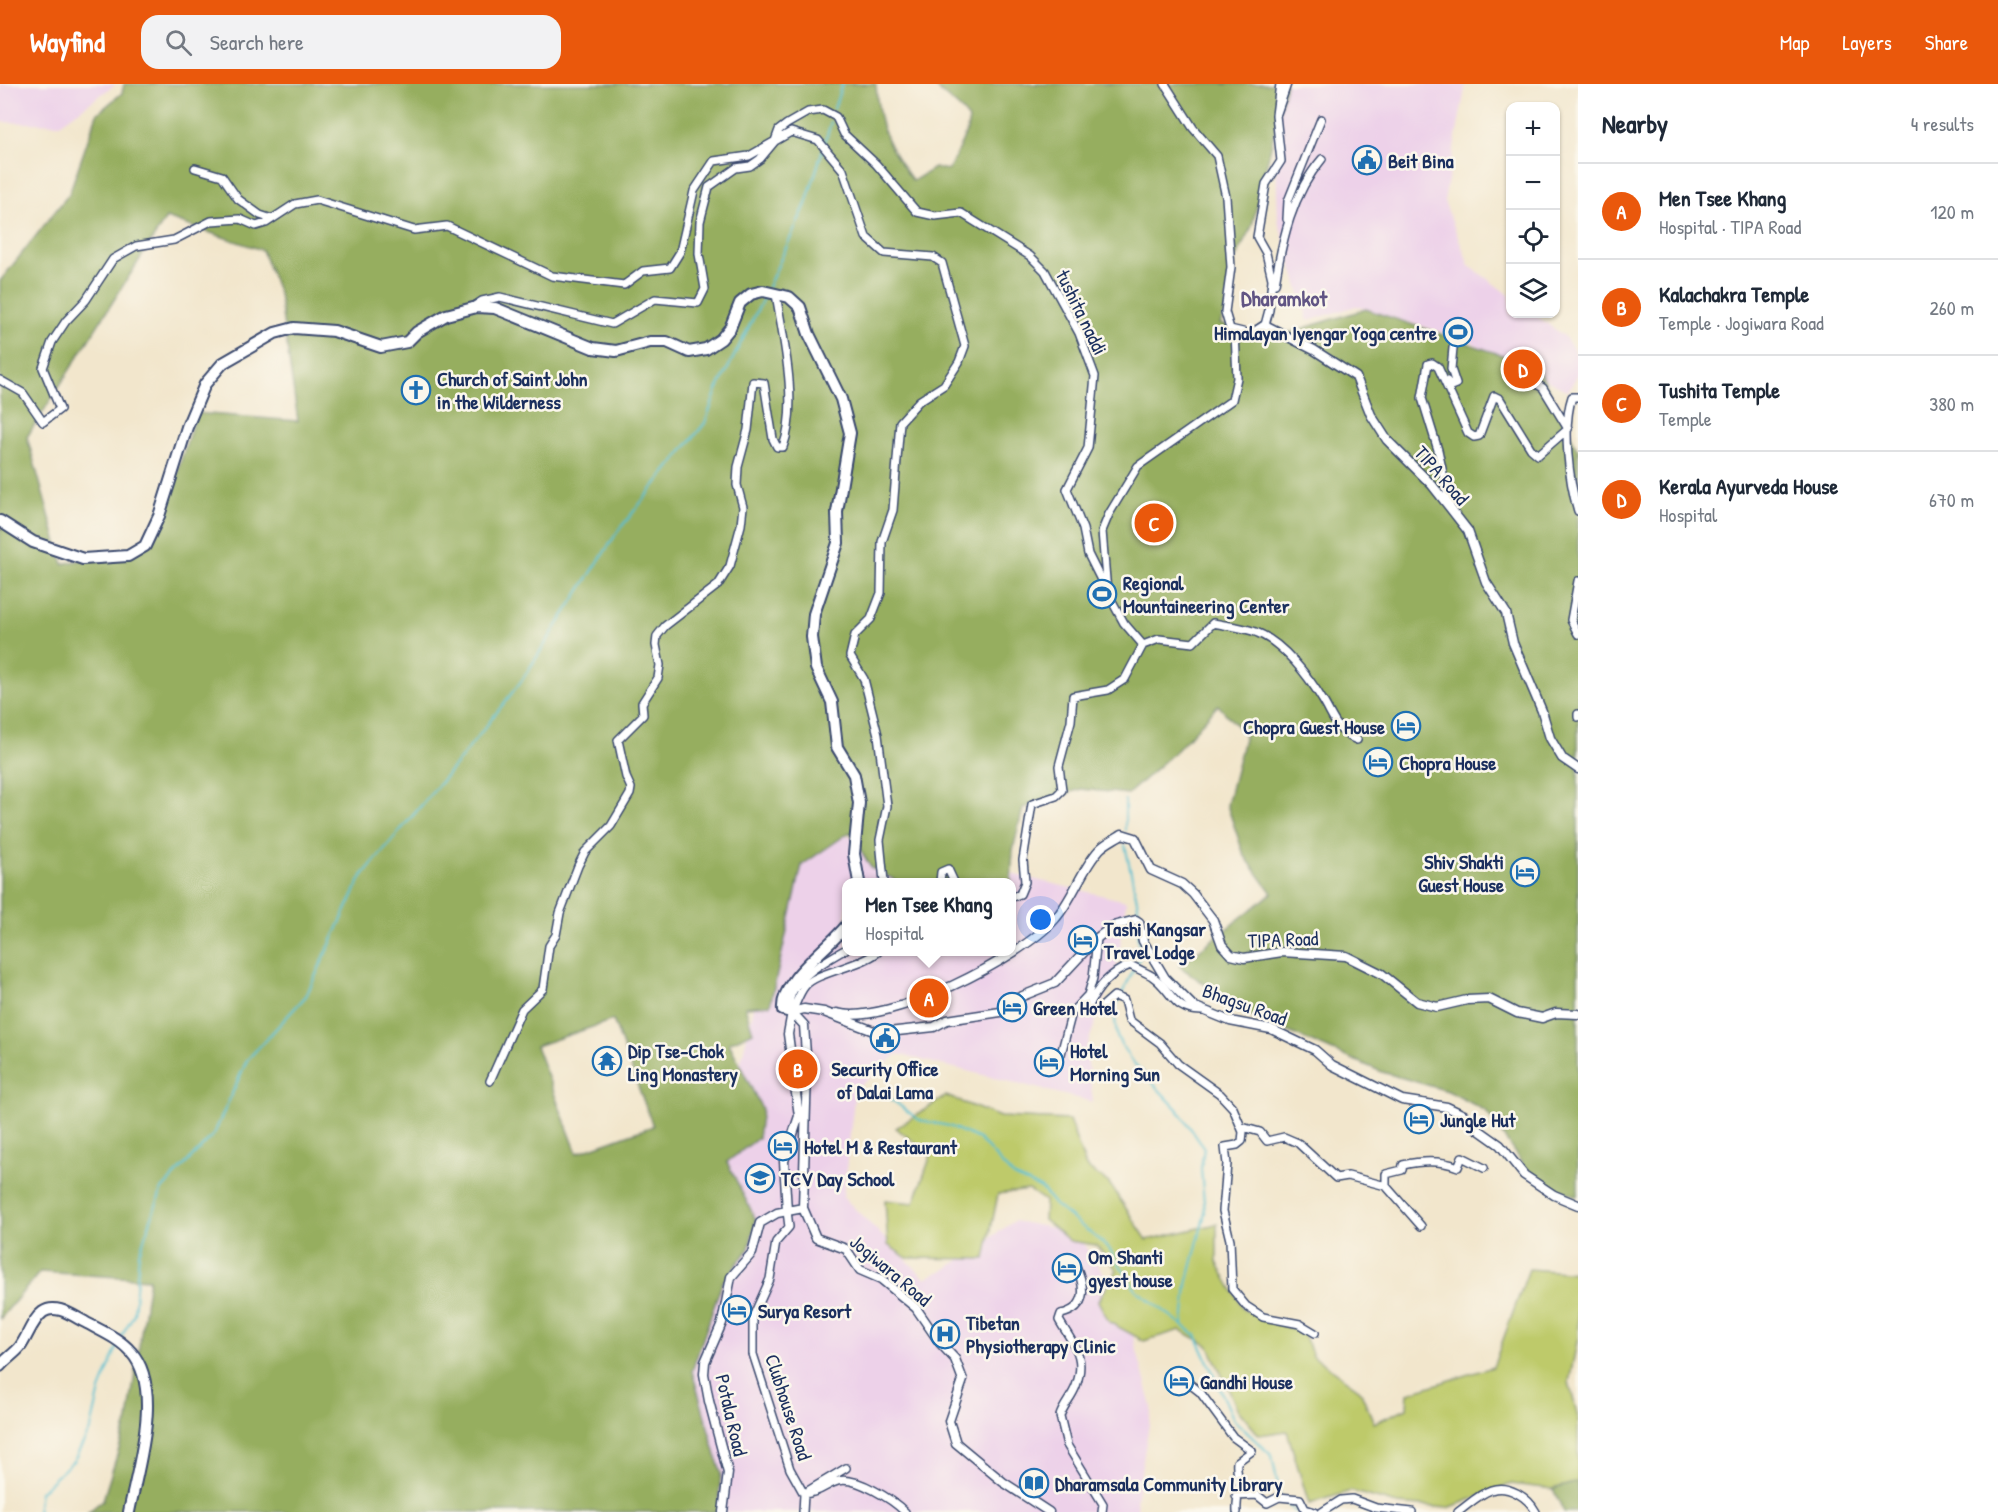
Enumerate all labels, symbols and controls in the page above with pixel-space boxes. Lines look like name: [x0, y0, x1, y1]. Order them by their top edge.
search box: [141, 15, 561, 69]
text: Wayfind: [30, 23, 105, 61]
icon: search: [162, 26, 195, 59]
text: Search here: [210, 27, 304, 57]
text: Map: [1780, 28, 1809, 57]
text: Layers: [1842, 28, 1892, 57]
text: Share: [1925, 28, 1968, 57]
map controls: [1506, 102, 1560, 318]
button: +: [1506, 102, 1560, 156]
text: Nearby: [1602, 106, 1668, 141]
text: 4 results: [1911, 110, 1974, 137]
public building icon: Beit Bina: [1351, 144, 1383, 176]
place label: Beit Bina: [1388, 147, 1454, 174]
button: −: [1506, 156, 1560, 210]
text: Men Tsee Khang: [1659, 183, 1786, 213]
text: A: [1617, 198, 1626, 225]
text: 120 m: [1930, 198, 1974, 225]
button: locate: [1506, 210, 1560, 264]
text: Hospital · TIPA Road: [1659, 213, 1801, 240]
button: layers: [1506, 264, 1560, 318]
street label: tushita naddi: [1050, 265, 1114, 359]
text: Kalachakra Temple: [1659, 279, 1809, 309]
district label: Dharamkot: [1241, 283, 1328, 313]
text: B: [1616, 294, 1627, 321]
text: 260 m: [1930, 294, 1974, 321]
text: Temple · Jogiwara Road: [1659, 309, 1824, 336]
sports icon: Himalayan Iyengar Yoga centre: [1442, 316, 1474, 348]
place label: Himalayan Iyengar Yoga centre: [1214, 319, 1437, 347]
pin: D: [1504, 346, 1543, 392]
place label: Church of Saint John in the Wilderness: [437, 365, 588, 415]
church icon: Church of Saint John in the Wilderness: [400, 374, 432, 406]
text: Tushita Temple: [1659, 375, 1780, 405]
text: C: [1616, 390, 1627, 417]
text: 380 m: [1929, 390, 1974, 417]
text: Temple: [1659, 405, 1712, 432]
street label: TIPA Road: [1409, 439, 1476, 511]
text: Kerala Ayurveda House: [1659, 471, 1838, 501]
text: D: [1617, 486, 1626, 513]
text: 670 m: [1929, 486, 1974, 513]
pin: C: [1134, 500, 1174, 546]
text: Hospital: [1659, 501, 1717, 528]
place label: Regional Mountaineering Center: [1123, 569, 1290, 620]
sports icon: Regional Mountaineering Center: [1086, 578, 1118, 610]
hotel icon: Chopra Guest House: [1390, 710, 1422, 742]
place label: Chopra Guest House: [1243, 713, 1385, 741]
hotel icon: Chopra House: [1362, 746, 1394, 778]
place label: Chopra House: [1399, 749, 1496, 777]
place label: Shiv Shakti Guest House: [1418, 848, 1504, 898]
hotel icon: Shiv Shakti Guest House: [1509, 856, 1541, 888]
popup: [842, 878, 1016, 956]
text: Men Tsee Khang: [865, 889, 993, 919]
your location: [1026, 905, 1055, 934]
place label: Tashi Kangsar Travel Lodge: [1103, 915, 1206, 966]
text: Hospital: [865, 919, 924, 946]
hotel icon: Tashi Kangsar Travel Lodge: [1067, 924, 1099, 956]
street label: TIPA Road: [1247, 924, 1319, 954]
pin: A: [910, 976, 948, 1020]
street label: Bhagsu Road: [1199, 976, 1291, 1032]
hotel icon: Green Hotel: [996, 991, 1028, 1023]
place label: Green Hotel: [1033, 994, 1118, 1021]
public building icon: Security Office of Dalai Lama: [869, 1022, 901, 1054]
place label: Dip Tse-Chok Ling Monastery: [628, 1037, 739, 1088]
place label: Hotel Morning Sun: [1070, 1037, 1160, 1088]
temple icon: Dip Tse-Chok Ling Monastery: [591, 1045, 623, 1077]
pin: B: [778, 1046, 818, 1092]
hotel icon: Hotel Morning Sun: [1033, 1046, 1065, 1078]
place label: Security Office of Dalai Lama: [832, 1055, 938, 1105]
hotel icon: Jungle Hut: [1403, 1103, 1435, 1135]
place label: Jungle Hut: [1440, 1106, 1517, 1134]
hotel icon: Hotel M & Restaurant: [767, 1130, 799, 1162]
place label: Hotel M & Restaurant: [804, 1133, 958, 1160]
school or university icon: TCV Day School: [744, 1162, 776, 1194]
place label: TCV Day School: [780, 1165, 895, 1193]
street label: Jogiwara Road: [844, 1228, 938, 1312]
place label: Om Shanti gyest house: [1088, 1243, 1173, 1294]
hotel icon: Om Shanti gyest house: [1051, 1252, 1083, 1284]
hotel icon: Surya Resort: [721, 1294, 753, 1326]
place label: Surya Resort: [758, 1297, 852, 1325]
place label: Tibetan Physiotherapy Clinic: [965, 1309, 1116, 1360]
hospital icon: Tibetan Physiotherapy Clinic: [929, 1318, 961, 1350]
street label: Clubhouse Road: [759, 1351, 819, 1464]
hotel icon: Gandhi House: [1163, 1365, 1195, 1397]
place label: Gandhi House: [1200, 1368, 1293, 1395]
street label: Potala Road: [710, 1372, 755, 1459]
library icon: Dharamsala Community Library: [1018, 1467, 1050, 1499]
place label: Dharamsala Community Library: [1055, 1470, 1283, 1498]

